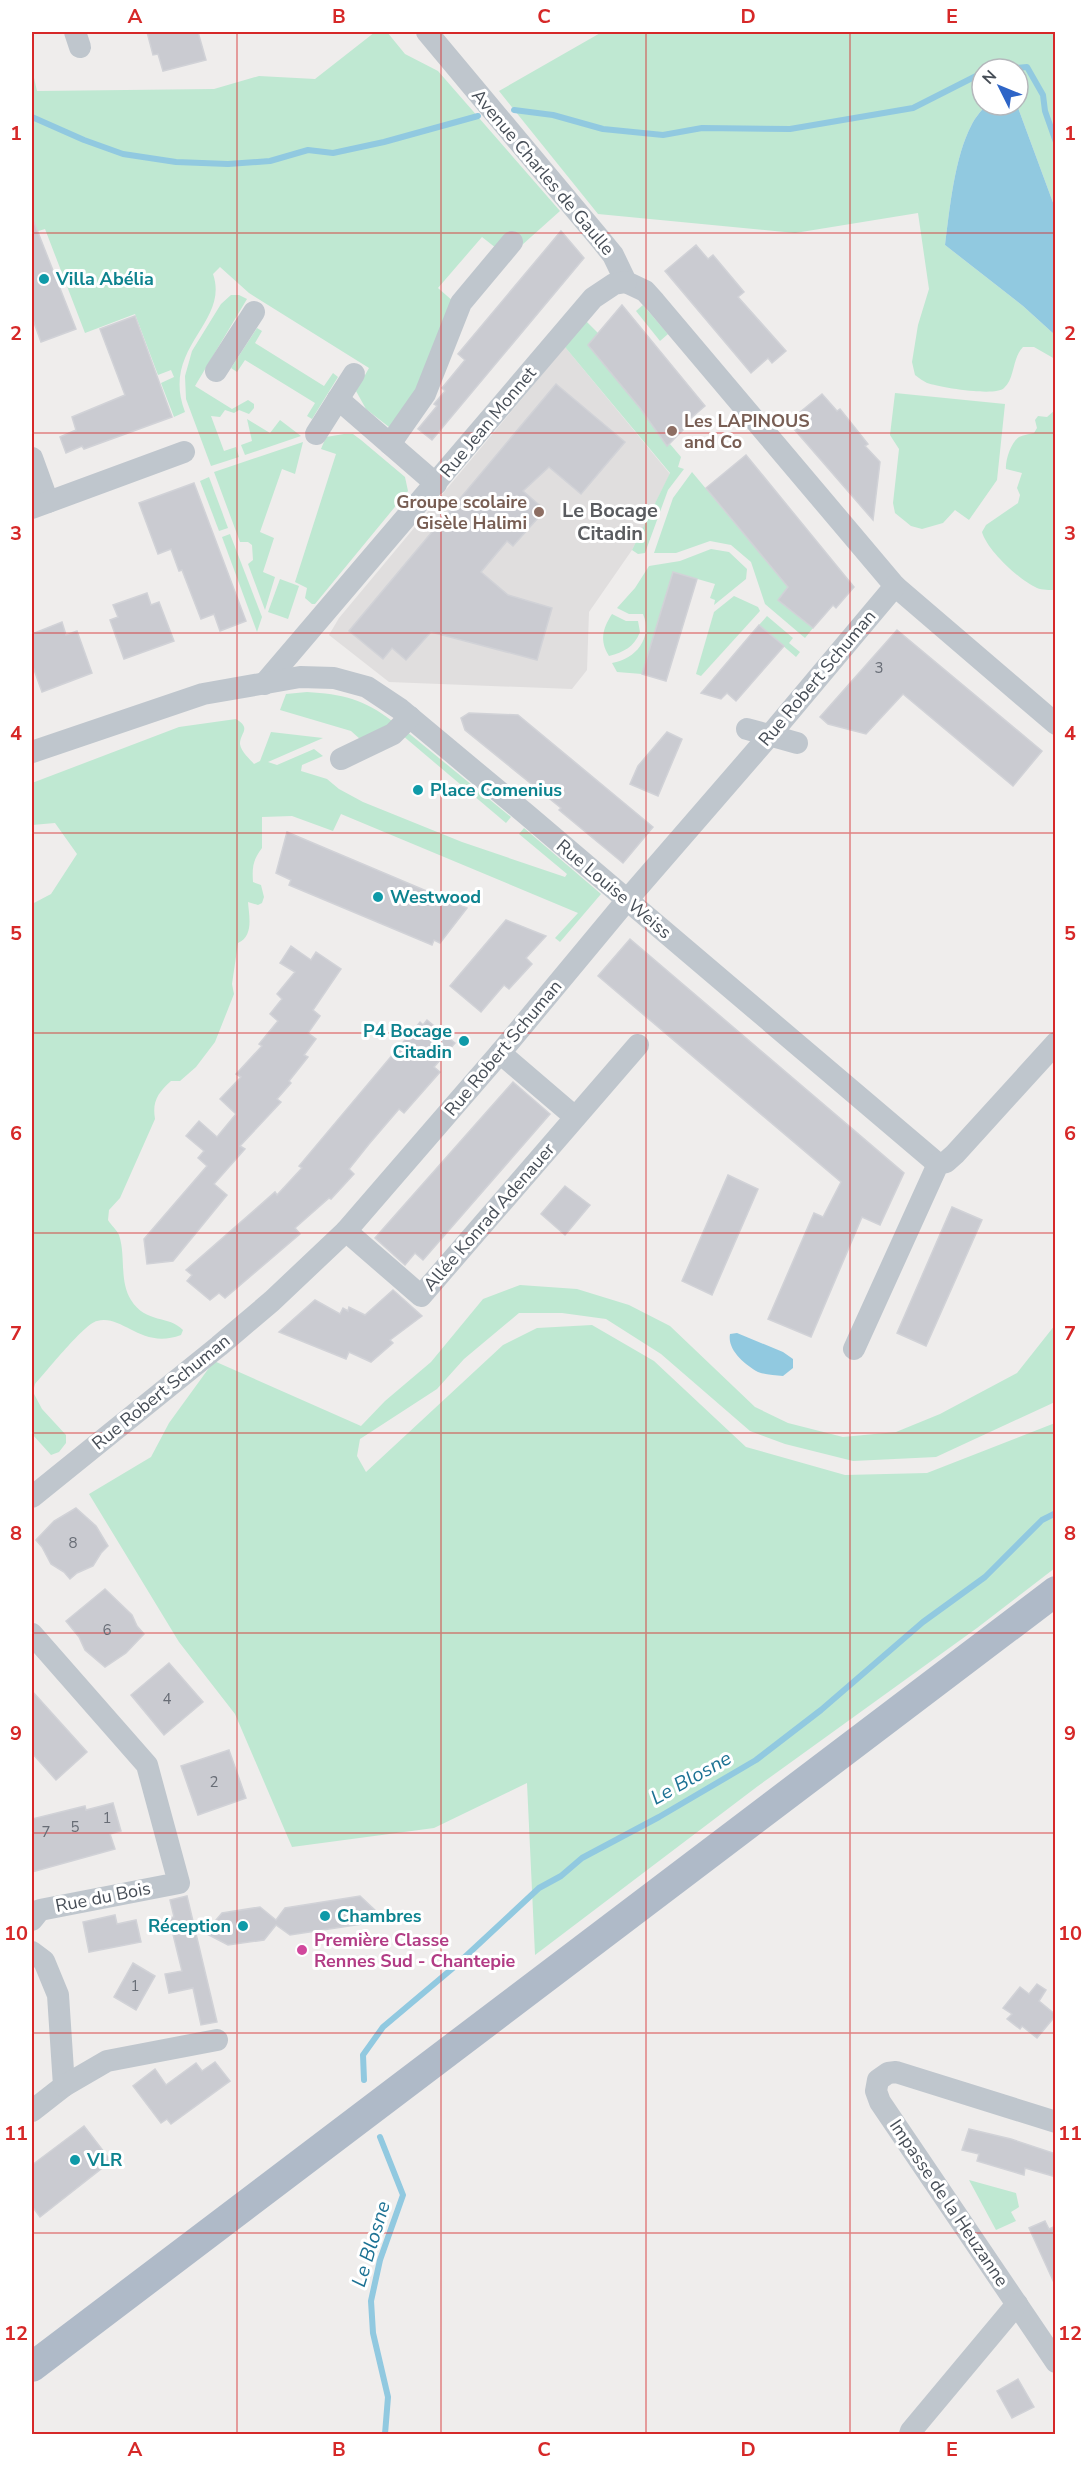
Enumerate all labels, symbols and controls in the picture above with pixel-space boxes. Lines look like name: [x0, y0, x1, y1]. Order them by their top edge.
text: A: [128, 3, 143, 30]
text: B: [332, 3, 346, 30]
text: C: [537, 3, 551, 30]
text: D: [740, 3, 756, 30]
text: E: [946, 3, 958, 30]
north arrow: [970, 57, 1030, 117]
text: N: [978, 66, 1002, 89]
street label: Avenue Charles de Gaulle: [466, 84, 620, 260]
text: 1: [10, 120, 22, 147]
text: 1: [1064, 120, 1076, 147]
place label: Villa Abélia: [55, 267, 154, 291]
marker: Villa Abélia: [37, 272, 51, 286]
text: 2: [10, 320, 22, 347]
text: 2: [1064, 320, 1076, 347]
street label: Rue Jean Monnet: [435, 361, 542, 483]
place label: Les LAPINOUS and Co: [684, 409, 810, 454]
marker: Les LAPINOUS and Co: [665, 424, 679, 438]
place label: Groupe scolaire Gisèle Halimi: [396, 490, 527, 535]
district label: Le Bocage Citadin: [562, 497, 658, 547]
marker: Groupe scolaire Gisèle Halimi: [532, 505, 546, 519]
text: 3: [10, 520, 22, 547]
text: 3: [1064, 520, 1076, 547]
street label: Rue Robert Schuman: [753, 605, 881, 751]
house number: 3: [874, 658, 884, 678]
text: 4: [10, 720, 22, 747]
text: 4: [1064, 720, 1076, 747]
place label: Place Comenius: [430, 778, 562, 802]
marker: Place Comenius: [411, 783, 425, 797]
street label: Rue Louise Weiss: [552, 834, 676, 944]
place label: Westwood: [390, 885, 481, 909]
marker: Westwood: [371, 890, 385, 904]
text: 5: [10, 920, 22, 947]
text: 5: [1064, 920, 1076, 947]
street label: Rue Robert Schuman: [439, 975, 567, 1121]
place label: P4 Bocage Citadin: [363, 1019, 452, 1064]
marker: P4 Bocage Citadin: [457, 1034, 471, 1048]
text: 6: [10, 1120, 22, 1147]
text: 6: [1064, 1120, 1076, 1147]
street label: Allée Konrad Adenauer: [418, 1137, 560, 1296]
text: 7: [10, 1320, 22, 1347]
text: 7: [1064, 1320, 1076, 1347]
street label: Rue Robert Schuman: [87, 1329, 235, 1455]
text: 8: [10, 1520, 22, 1547]
text: 8: [1064, 1520, 1076, 1547]
house number: 8: [68, 1533, 78, 1553]
house number: 6: [102, 1620, 112, 1640]
house number: 4: [162, 1689, 172, 1709]
text: 9: [10, 1720, 22, 1747]
text: 9: [1064, 1720, 1076, 1747]
water label: Le Blosne: [646, 1745, 737, 1811]
house number: 2: [209, 1772, 219, 1792]
house number: 1: [102, 1808, 112, 1828]
house number: 5: [70, 1817, 80, 1837]
house number: 7: [41, 1822, 51, 1842]
street label: Rue du Bois: [53, 1876, 153, 1918]
place label: Chambres: [337, 1904, 422, 1928]
marker: Chambres: [318, 1909, 332, 1923]
place label: Réception: [148, 1914, 231, 1938]
marker: Réception: [236, 1919, 250, 1933]
text: 10: [4, 1920, 28, 1947]
text: 10: [1058, 1920, 1082, 1947]
place label: Première Classe Rennes Sud - Chantepie: [314, 1928, 516, 1973]
marker: Première Classe Rennes Sud - Chantepie: [295, 1943, 309, 1957]
house number: 1: [130, 1976, 140, 1996]
street label: Impasse de la Heuzanne: [884, 2115, 1014, 2291]
text: 11: [4, 2120, 28, 2147]
text: 11: [1058, 2120, 1082, 2147]
place label: VLR: [86, 2148, 123, 2172]
marker: VLR: [68, 2153, 82, 2167]
water label: Le Blosne: [345, 2197, 397, 2290]
text: 12: [4, 2320, 28, 2347]
text: 12: [1058, 2320, 1082, 2347]
text: A: [128, 2436, 143, 2463]
text: B: [332, 2436, 346, 2463]
text: C: [537, 2436, 551, 2463]
text: D: [740, 2436, 756, 2463]
text: E: [946, 2436, 958, 2463]

